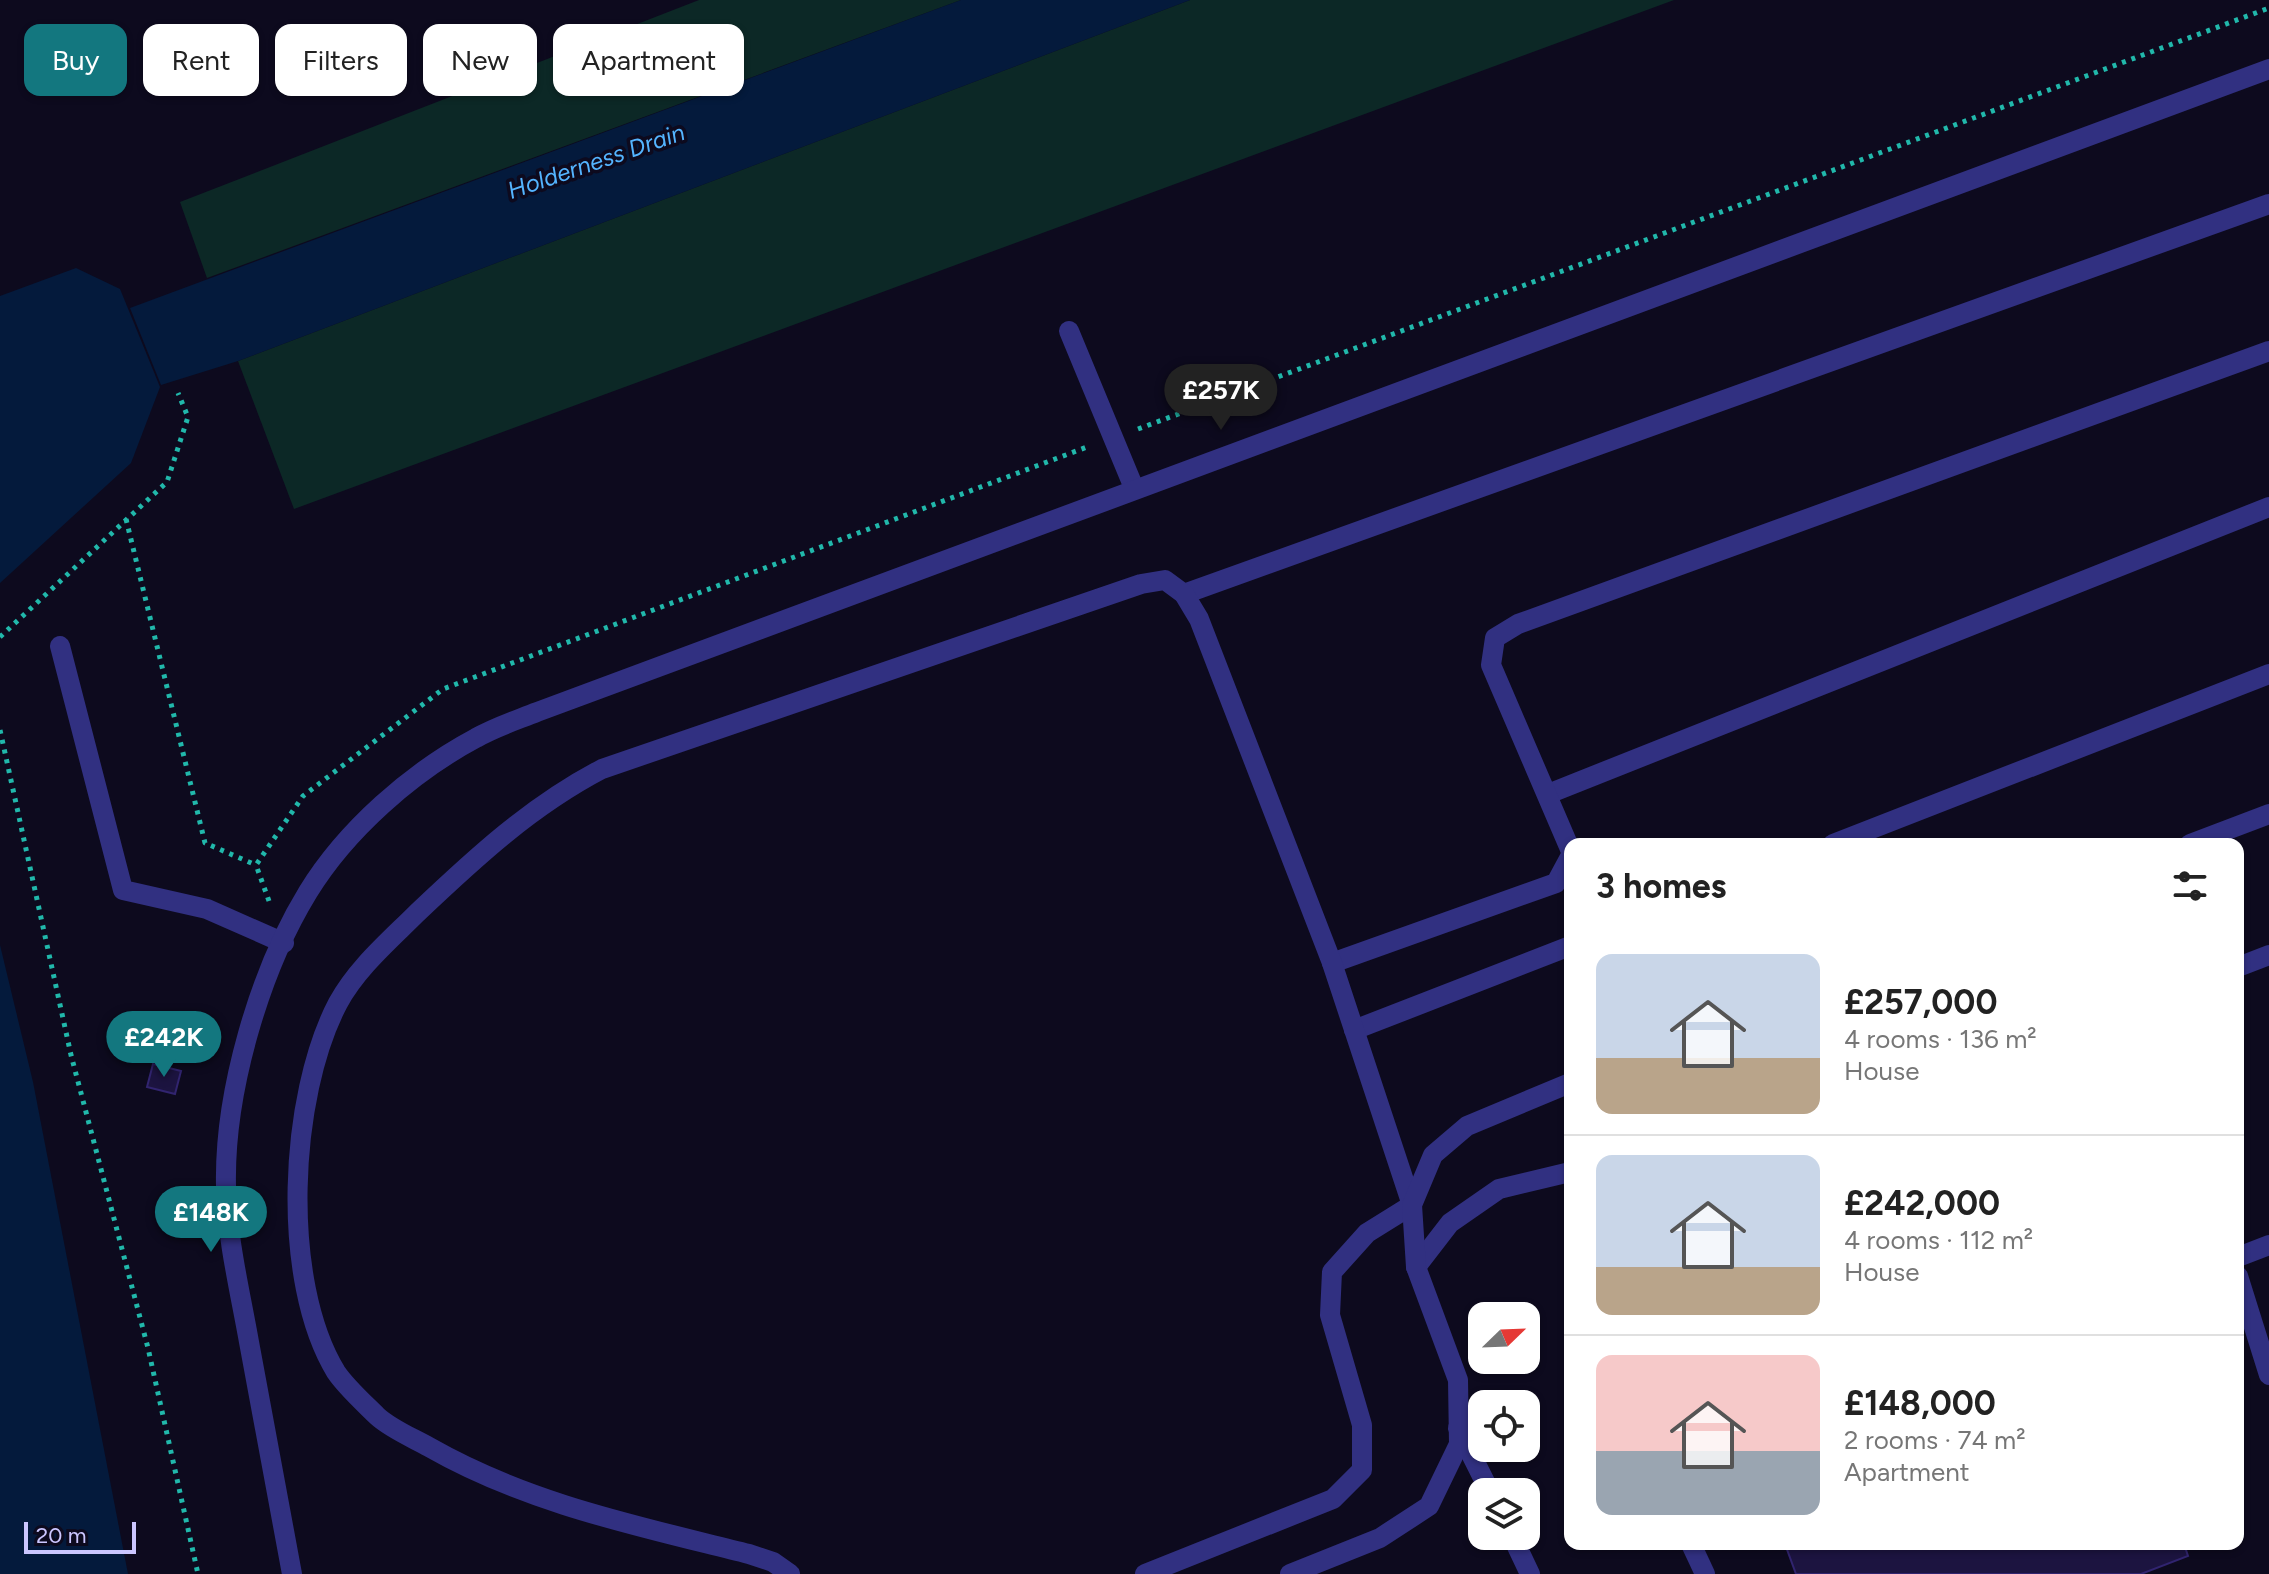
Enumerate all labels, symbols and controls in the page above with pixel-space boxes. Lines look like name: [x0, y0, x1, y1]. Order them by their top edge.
chip: Buy: [24, 24, 127, 96]
chip: Rent: [143, 24, 259, 96]
chip: Filters: [275, 24, 407, 96]
chip: New: [423, 24, 537, 96]
chip: Apartment: [553, 24, 744, 96]
water label: Holderness Drain: [504, 117, 688, 205]
pin: £257K: [1165, 364, 1277, 432]
text: £257K: [1182, 374, 1260, 406]
icon: filters: [2168, 864, 2212, 908]
text: 3 homes: [1596, 866, 1726, 907]
text: £257,000: [1844, 982, 1997, 1023]
icon: home: [1660, 986, 1756, 1082]
pin: £242K: [108, 1011, 220, 1079]
text: £242K: [124, 1021, 204, 1053]
text: 4 rooms · 136 m²: [1844, 1023, 2037, 1055]
text: House: [1844, 1055, 1919, 1087]
text: £242,000: [1844, 1183, 2000, 1224]
pin: £148K: [155, 1186, 267, 1254]
icon: home: [1660, 1187, 1756, 1283]
text: £148K: [173, 1196, 249, 1228]
text: 4 rooms · 112 m²: [1844, 1224, 2033, 1256]
text: House: [1844, 1256, 1919, 1288]
north arrow: [1468, 1302, 1540, 1374]
map controls: [1468, 1302, 1540, 1550]
text: £148,000: [1844, 1383, 1996, 1424]
icon: home: [1660, 1387, 1756, 1483]
button: locate: [1468, 1390, 1540, 1462]
text: 2 rooms · 74 m²: [1844, 1424, 2026, 1456]
text: Apartment: [1844, 1456, 1970, 1488]
button: layers: [1468, 1478, 1540, 1550]
scale bar: [24, 1518, 136, 1554]
text: 20 m: [36, 1522, 87, 1549]

